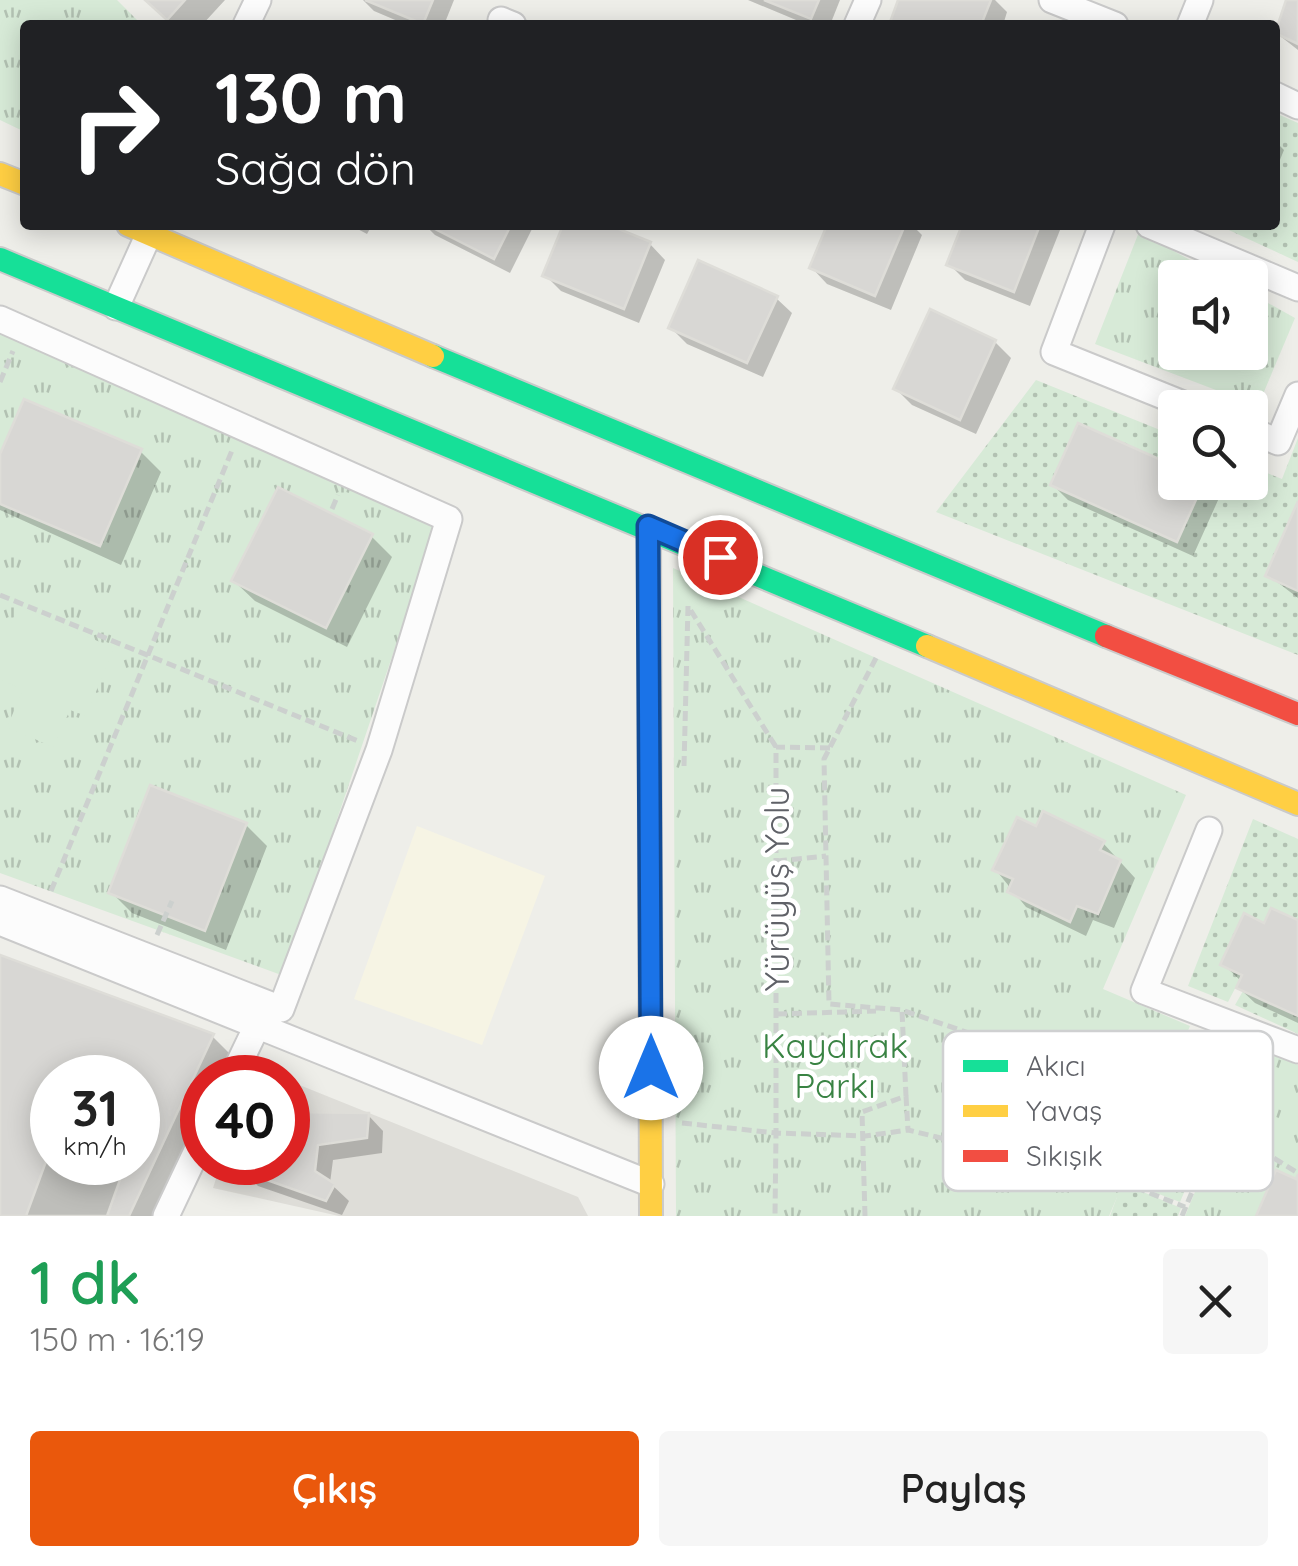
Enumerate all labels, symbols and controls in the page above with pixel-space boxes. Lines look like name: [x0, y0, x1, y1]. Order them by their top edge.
text: 130 m: [215, 53, 407, 141]
icon: right: [50, 60, 180, 190]
text: Sağa dön: [215, 140, 416, 196]
map controls: [1158, 260, 1268, 500]
button: sound: [1158, 260, 1268, 370]
button: search: [1158, 390, 1268, 500]
pin: [678, 515, 763, 600]
icon: arrive: [693, 530, 748, 585]
street label: Yürüyüş Yolu: [754, 787, 798, 992]
position arrow: [599, 1016, 703, 1120]
park label: Kaydırak Parkı: [762, 1023, 908, 1107]
legend: [943, 1031, 1273, 1191]
text: Akıcı: [1026, 1048, 1086, 1083]
speed limit sign: 40: [180, 1055, 310, 1185]
text: 31: [72, 1076, 118, 1139]
text: Yavaş: [1026, 1093, 1102, 1128]
text: km/h: [63, 1130, 127, 1161]
text: Sıkışık: [1026, 1138, 1103, 1173]
text: 1 dk: [30, 1244, 140, 1319]
button: close: [1163, 1249, 1268, 1354]
text: 150 m · 16:19: [30, 1319, 205, 1359]
button: Çıkış: [30, 1431, 639, 1546]
button: Paylaş: [659, 1431, 1268, 1546]

